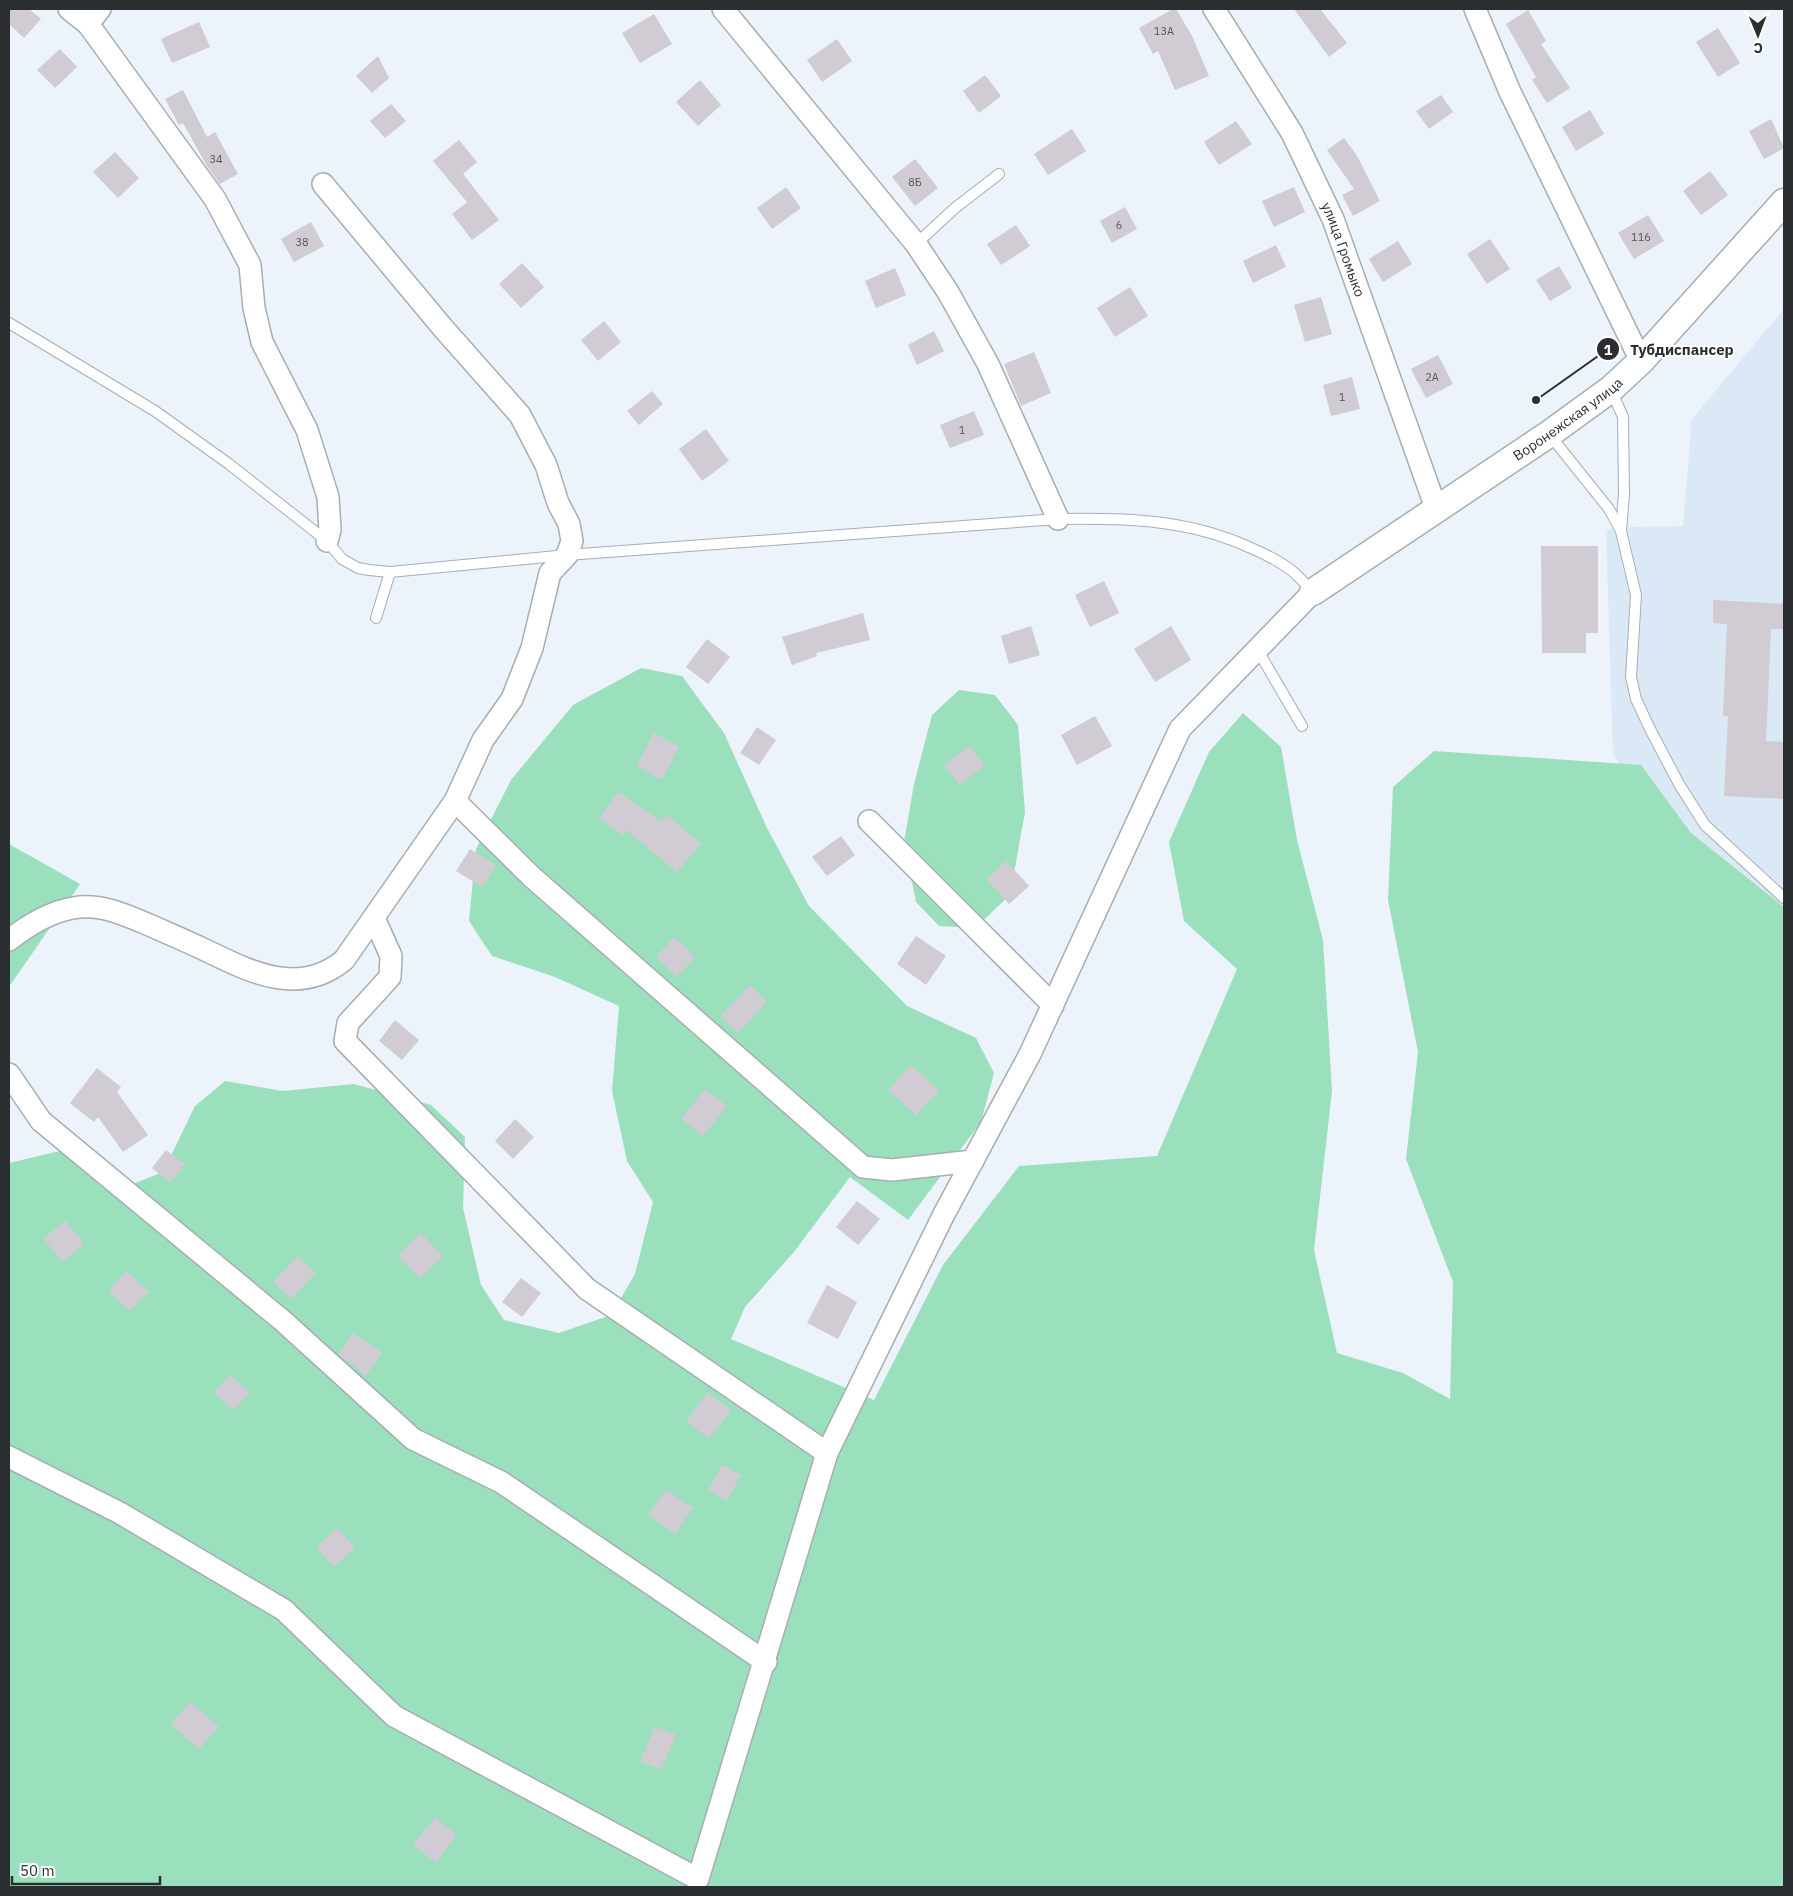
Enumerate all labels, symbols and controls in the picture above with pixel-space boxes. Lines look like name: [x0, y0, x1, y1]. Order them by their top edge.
north arrow: [1733, 10, 1783, 60]
house number: 13А: [1154, 24, 1174, 38]
text: С: [1754, 39, 1763, 57]
house number: 34: [209, 152, 223, 166]
house number: 8Б: [908, 175, 922, 189]
street label: улица Громыко: [1317, 199, 1369, 299]
house number: 6: [1116, 218, 1122, 232]
house number: 116: [1631, 230, 1651, 244]
house number: 38: [295, 235, 309, 249]
callout: Тубдиспансер: [1595, 334, 1744, 364]
text: 1: [1603, 340, 1613, 359]
text: Тубдиспансер: [1630, 340, 1734, 359]
house number: 2А: [1425, 370, 1439, 384]
street label: Воронежская улица: [1510, 373, 1627, 465]
house number: 1: [1339, 390, 1346, 404]
house number: 1: [959, 423, 966, 437]
scale bar: [12, 1854, 160, 1886]
text: 50 m: [20, 1861, 55, 1880]

